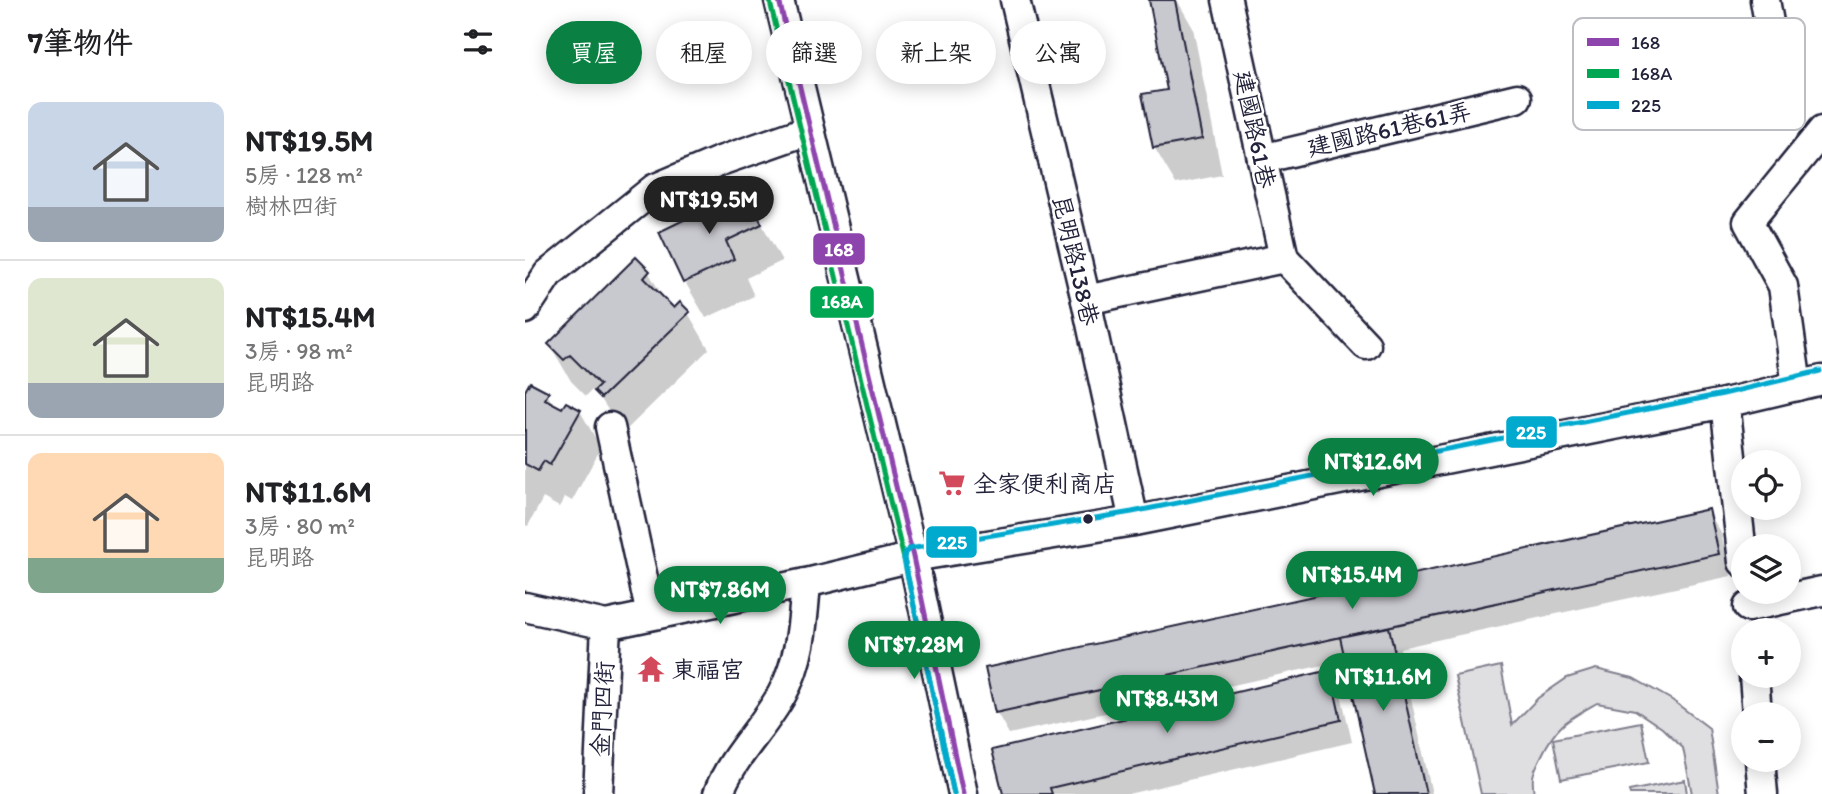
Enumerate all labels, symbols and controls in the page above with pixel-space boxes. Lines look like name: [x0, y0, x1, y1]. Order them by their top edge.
legend: [1573, 18, 1805, 130]
chip: 買屋: [546, 21, 642, 84]
chip: 租屋: [656, 21, 752, 84]
chip: 篩選: [766, 21, 862, 84]
chip: 新上架: [876, 21, 996, 84]
chip: 公寓: [1010, 21, 1106, 84]
icon: filters: [459, 23, 497, 61]
text: 7筆物件: [28, 24, 133, 61]
text: 168: [1631, 31, 1660, 54]
text: 168A: [1631, 62, 1672, 85]
street label: 建國路61巷: [1228, 67, 1282, 191]
text: 225: [1631, 94, 1661, 117]
street label: 建國路61巷61弄: [1304, 96, 1474, 162]
text: NT$19.5M: [245, 122, 373, 159]
icon: home: [84, 130, 168, 214]
text: 5房 · 128 m²: [245, 161, 363, 189]
pin: NT$19.5M: [637, 176, 781, 236]
text: NT$19.5M: [660, 185, 758, 213]
text: 樹林四街: [245, 192, 337, 220]
street label: 昆明路138巷: [1047, 192, 1105, 328]
line badge: 168: [812, 232, 866, 266]
text: 168: [824, 238, 854, 261]
line badge: 168A: [809, 285, 875, 319]
text: 168A: [821, 290, 864, 313]
text: NT$15.4M: [245, 298, 376, 335]
icon: home: [84, 306, 168, 390]
text: 3房 · 98 m²: [245, 337, 353, 365]
text: 昆明路: [245, 368, 314, 396]
line badge: 225: [1505, 415, 1558, 449]
text: 225: [1516, 421, 1546, 444]
pin: NT$12.6M: [1301, 438, 1445, 498]
text: NT$12.6M: [1324, 447, 1422, 475]
map controls: [1731, 450, 1801, 772]
button: locate: [1731, 450, 1801, 520]
supermarket icon: 全家便利商店: [937, 468, 967, 498]
place label: 全家便利商店: [973, 469, 1117, 498]
text: NT$11.6M: [245, 473, 372, 510]
icon: home: [84, 481, 168, 565]
text: 3房 · 80 m²: [245, 512, 355, 540]
unlabelled marker: [1081, 512, 1095, 526]
line badge: 225: [925, 525, 978, 559]
text: 225: [937, 531, 967, 554]
button: layers: [1731, 534, 1801, 604]
text: 昆明路: [245, 543, 314, 571]
pin: NT$15.4M: [1280, 552, 1424, 611]
text: NT$15.4M: [1302, 560, 1402, 588]
pin: NT$7.86M: [648, 566, 792, 626]
text: NT$7.86M: [670, 575, 770, 603]
button: +: [1731, 618, 1801, 688]
pin: NT$7.28M: [842, 622, 986, 681]
text: NT$7.28M: [864, 630, 964, 658]
temple icon: 東福宮: [636, 654, 666, 684]
pin: NT$11.6M: [1311, 654, 1455, 713]
place label: 東福宮: [672, 655, 744, 684]
street label: 金門四街: [585, 660, 619, 758]
text: NT$11.6M: [1334, 662, 1432, 690]
pin: NT$8.43M: [1095, 676, 1239, 735]
text: NT$8.43M: [1116, 684, 1218, 712]
button: −: [1731, 702, 1801, 772]

